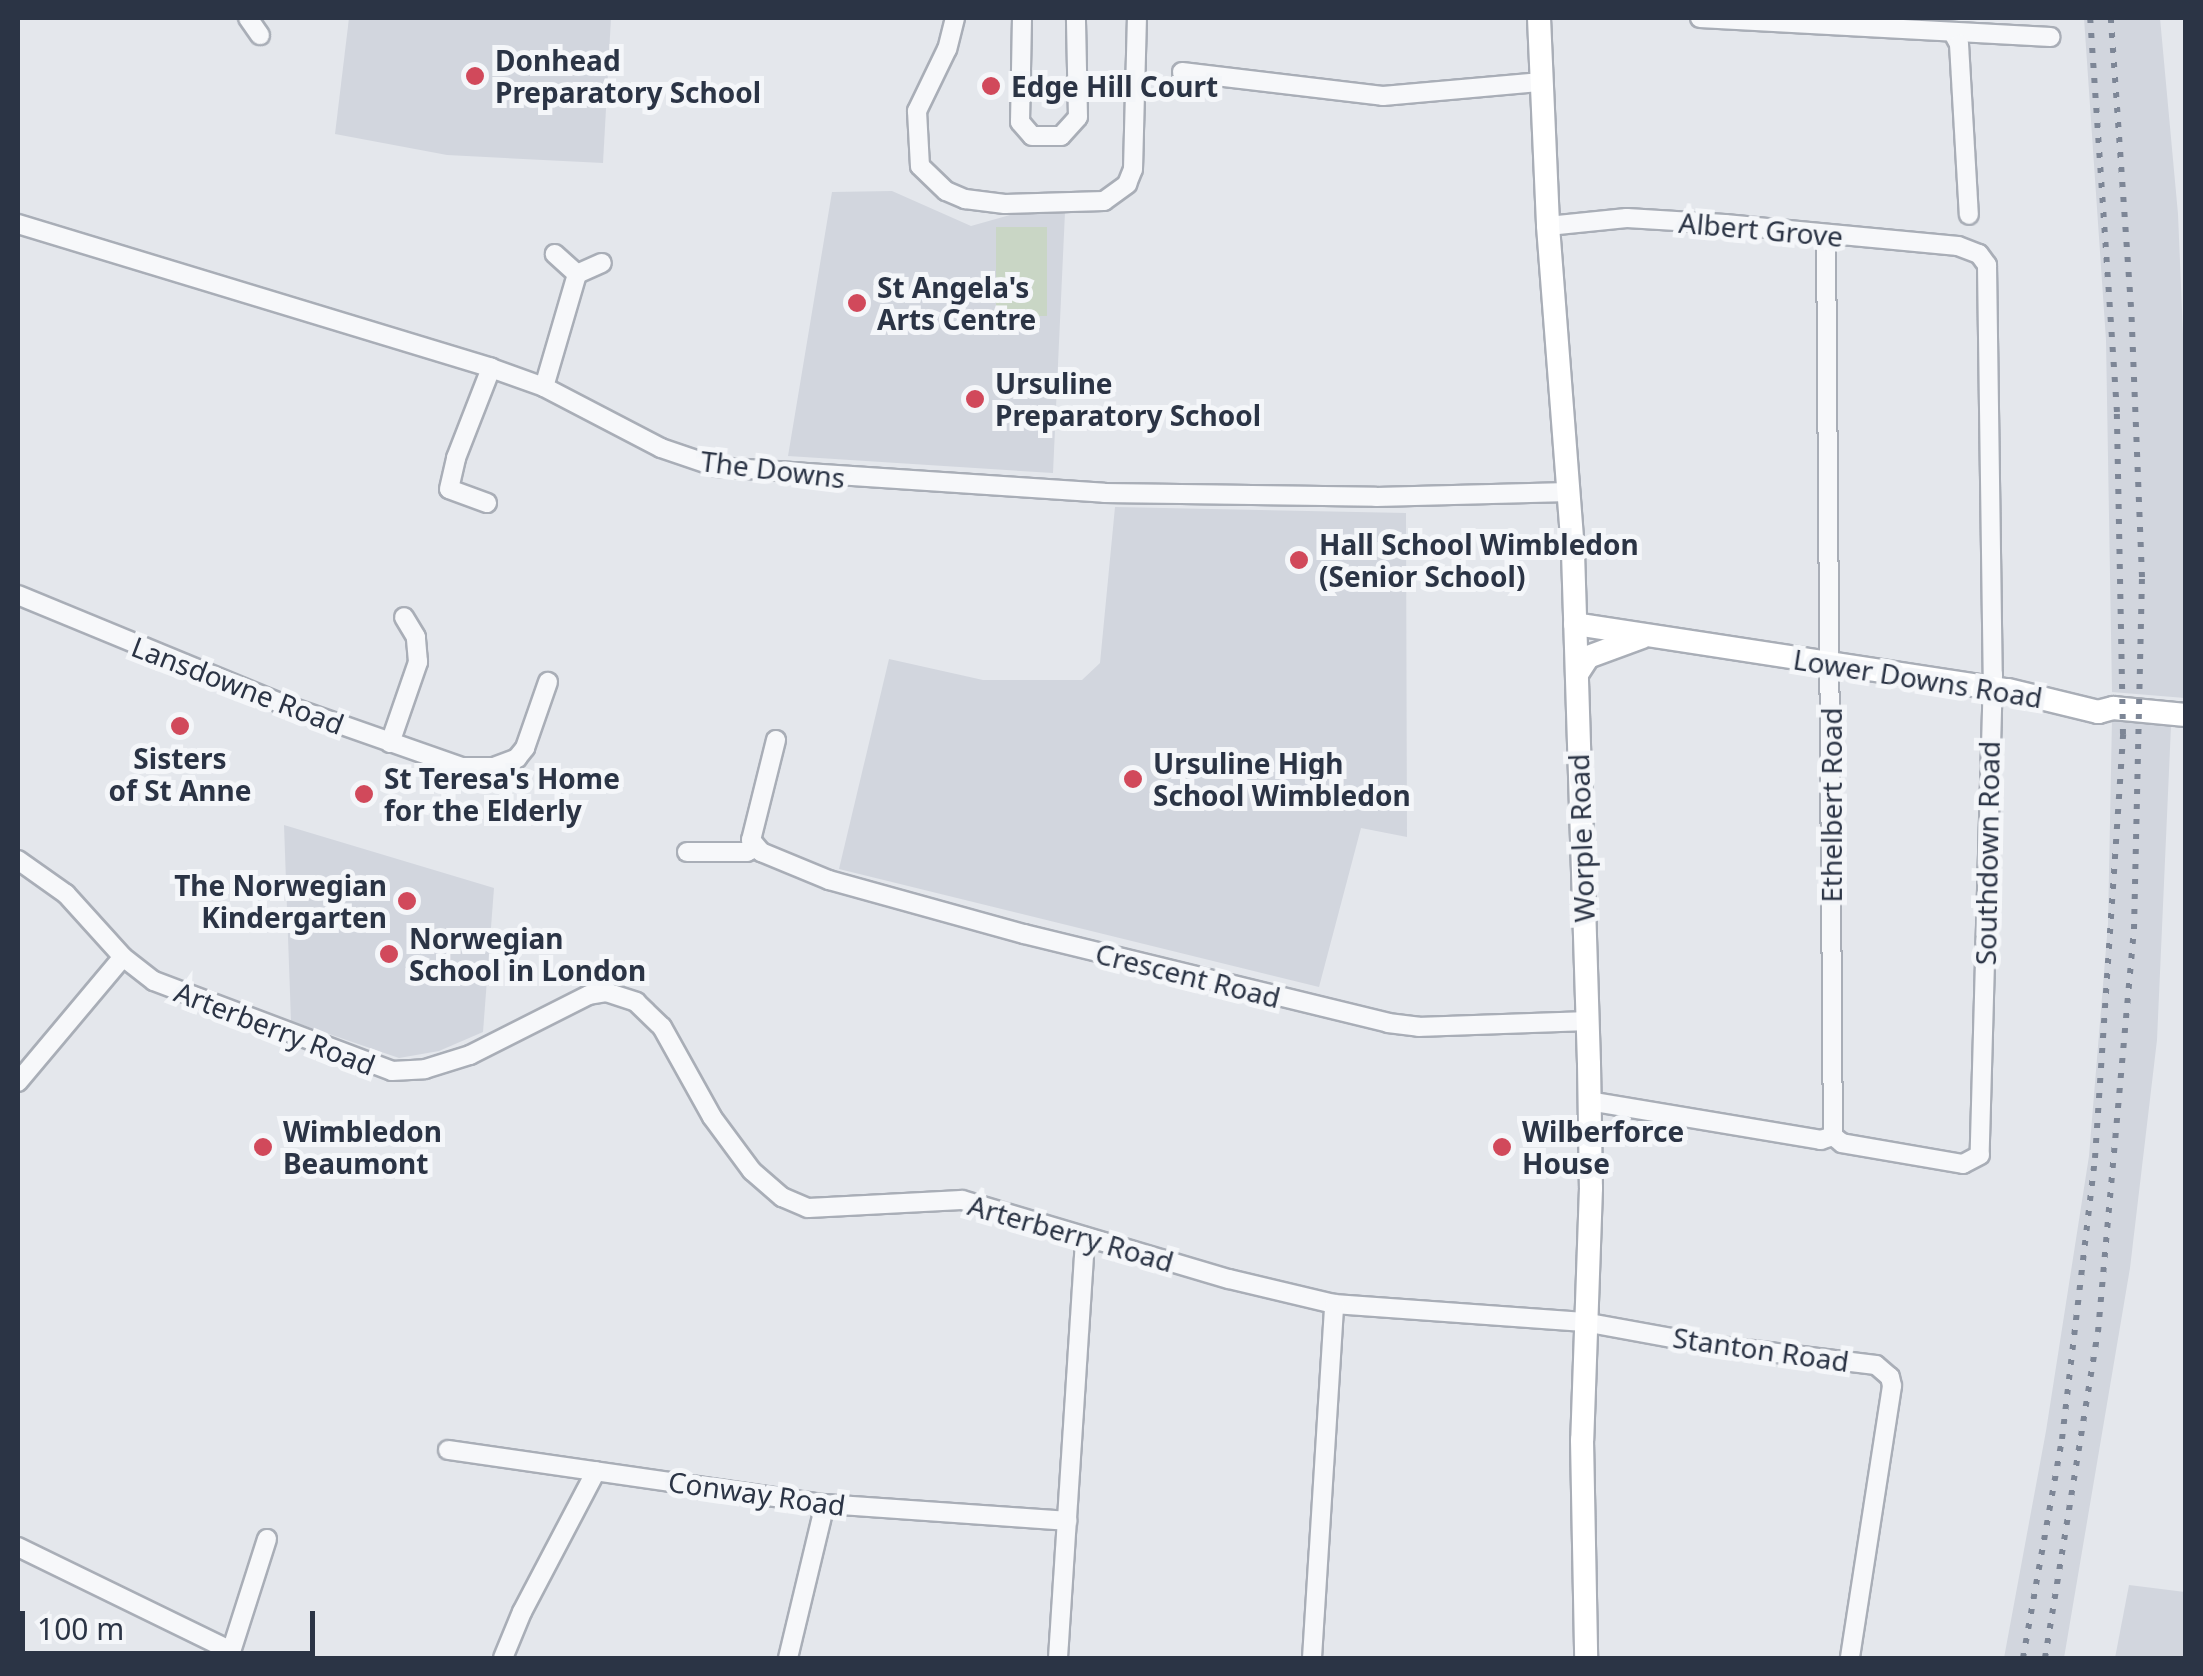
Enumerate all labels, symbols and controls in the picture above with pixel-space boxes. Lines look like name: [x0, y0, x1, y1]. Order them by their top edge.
place label: Donhead Preparatory School: [495, 43, 761, 109]
marker: Donhead Preparatory School: [464, 65, 486, 87]
place label: Edge Hill Court: [1011, 69, 1218, 103]
marker: Edge Hill Court: [980, 75, 1002, 97]
street label: Albert Grove: [1677, 205, 1845, 253]
place label: St Angela's Arts Centre: [877, 270, 1036, 336]
marker: St Angela's Arts Centre: [846, 292, 868, 314]
place label: Ursuline Preparatory School: [995, 366, 1261, 432]
marker: Ursuline Preparatory School: [964, 388, 986, 410]
street label: The Downs: [699, 443, 847, 495]
place label: Hall School Wimbledon (Senior School): [1319, 527, 1639, 593]
marker: Hall School Wimbledon (Senior School): [1288, 549, 1310, 571]
street label: Lansdowne Road: [127, 629, 349, 741]
street label: Lower Downs Road: [1791, 642, 2045, 714]
street label: Ethelbert Road: [1814, 707, 1848, 903]
marker: Sisters of St Anne: [169, 715, 191, 737]
street label: Southdown Road: [1968, 740, 2006, 966]
place label: Sisters of St Anne: [109, 741, 251, 807]
place label: Ursuline High School Wimbledon: [1153, 746, 1411, 812]
street label: Worple Road: [1561, 753, 1601, 923]
place label: St Teresa's Home for the Elderly: [384, 761, 620, 827]
marker: Ursuline High School Wimbledon: [1122, 768, 1144, 790]
marker: St Teresa's Home for the Elderly: [353, 783, 375, 805]
place label: The Norwegian Kindergarten: [174, 868, 387, 934]
marker: The Norwegian Kindergarten: [396, 890, 418, 912]
place label: Norwegian School in London: [409, 921, 646, 987]
street label: Crescent Road: [1092, 936, 1284, 1014]
marker: Norwegian School in London: [378, 943, 400, 965]
street label: Arterberry Road: [170, 974, 380, 1082]
place label: Wimbledon Beaumont: [283, 1114, 442, 1180]
place label: Wilberforce House: [1522, 1114, 1684, 1180]
marker: Wimbledon Beaumont: [252, 1136, 274, 1158]
marker: Wilberforce House: [1491, 1136, 1513, 1158]
street label: Arterberry Road: [965, 1188, 1177, 1278]
street label: Stanton Road: [1671, 1320, 1851, 1378]
street label: Conway Road: [666, 1464, 848, 1522]
scale bar: [25, 1591, 320, 1653]
text: 100 m: [37, 1608, 124, 1649]

